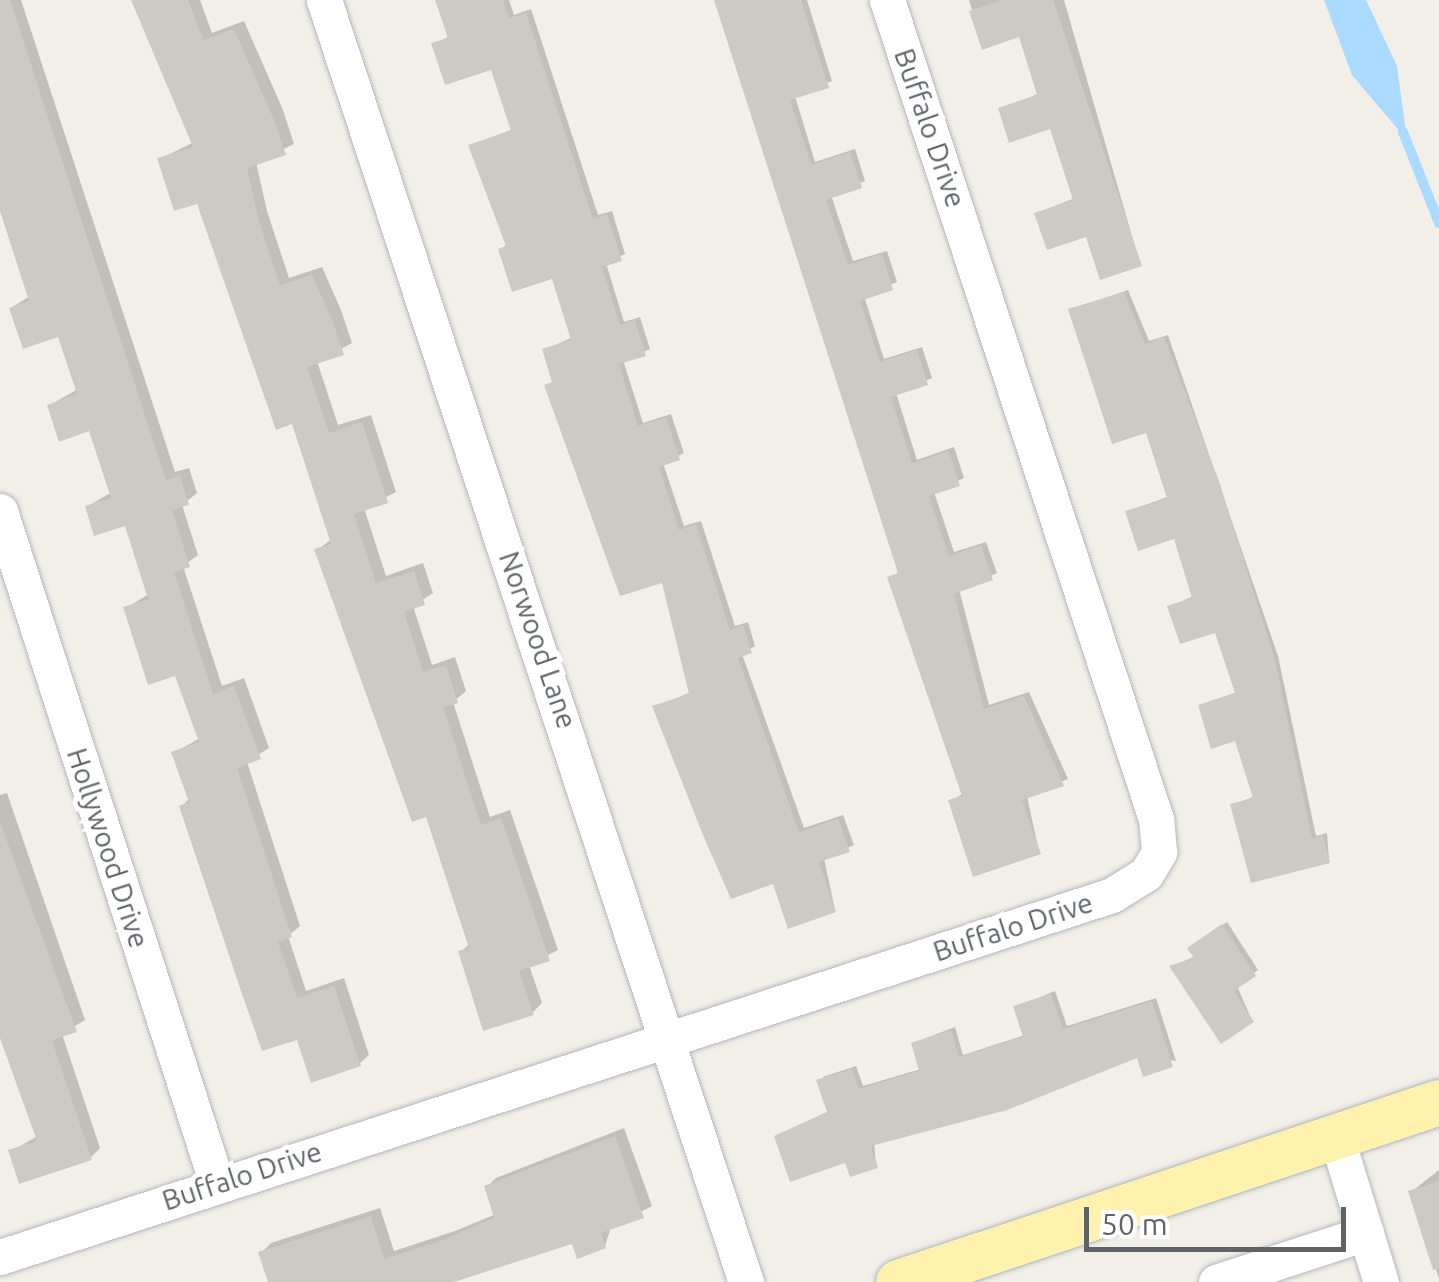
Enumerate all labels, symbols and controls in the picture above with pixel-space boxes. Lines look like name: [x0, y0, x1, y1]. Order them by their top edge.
street label: Buffalo Drive: [887, 44, 973, 212]
street label: Norwood Lane: [492, 547, 584, 733]
street label: Hollywood Drive: [60, 744, 156, 952]
street label: Buffalo Drive: [929, 885, 1097, 969]
street label: Buffalo Drive: [158, 1134, 326, 1218]
scale bar: [1089, 1187, 1352, 1249]
text: 50 m: [1101, 1207, 1168, 1241]

